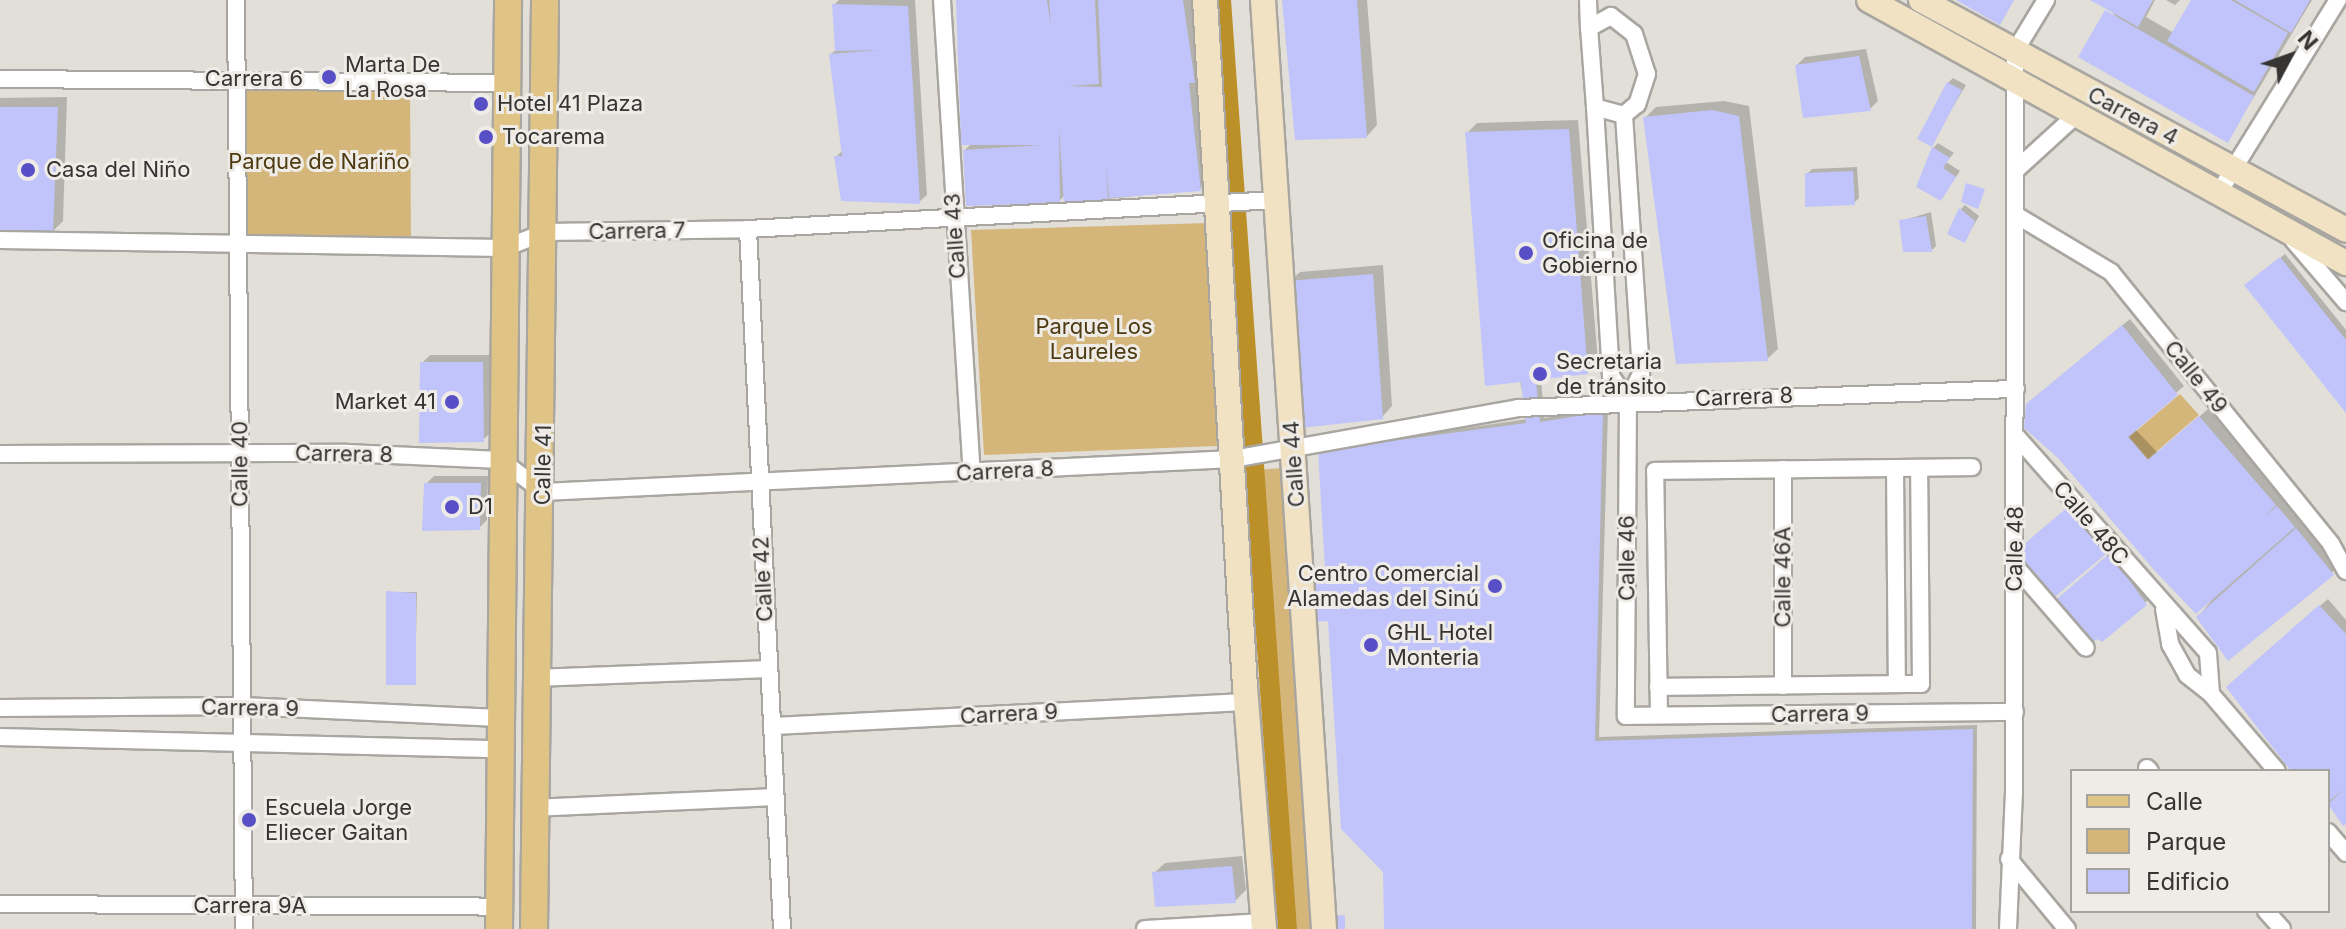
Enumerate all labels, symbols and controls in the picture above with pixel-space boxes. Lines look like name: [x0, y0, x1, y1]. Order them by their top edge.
north arrow: [2250, 16, 2330, 96]
text: N: [2293, 25, 2323, 55]
place label: Marta De La Rosa: [345, 51, 440, 102]
street label: Carrera 6: [205, 66, 303, 92]
marker: Marta De La Rosa: [320, 68, 338, 86]
street label: Carrera 4: [2083, 81, 2183, 151]
place label: Hotel 41 Plaza: [497, 91, 643, 117]
marker: Hotel 41 Plaza: [472, 95, 490, 113]
place label: Tocarema: [502, 124, 605, 150]
marker: Tocarema: [477, 128, 495, 146]
park label: Parque de Nariño: [228, 149, 410, 175]
place label: Casa del Niño: [46, 157, 190, 183]
marker: Casa del Niño: [17, 159, 39, 181]
street label: Calle 43: [939, 192, 971, 280]
street label: Carrera 7: [588, 217, 686, 245]
place label: Oficina de Gobierno: [1542, 227, 1648, 278]
marker: Oficina de Gobierno: [1517, 244, 1535, 262]
park label: Parque Los Laureles: [1035, 313, 1153, 364]
street label: Calle 49: [2159, 335, 2233, 419]
place label: Secretaria de tránsito: [1556, 348, 1666, 400]
marker: Secretaria de tránsito: [1531, 365, 1549, 383]
street label: Carrera 8: [1694, 382, 1794, 412]
place label: Market 41: [335, 389, 436, 415]
marker: Market 41: [443, 393, 461, 411]
street label: Calle 44: [1278, 420, 1310, 508]
street label: Calle 40: [227, 421, 253, 507]
street label: Calle 41: [529, 424, 557, 506]
street label: Carrera 8: [295, 440, 393, 468]
street label: Carrera 8: [955, 455, 1055, 487]
street label: Calle 48C: [2048, 476, 2134, 570]
place label: D1: [468, 494, 493, 520]
marker: D1: [443, 498, 461, 516]
street label: Calle 48: [2001, 506, 2029, 592]
street label: Calle 46: [1614, 515, 1640, 601]
street label: Calle 46A: [1770, 526, 1796, 628]
street label: Calle 42: [748, 536, 778, 622]
place label: Centro Comercial Alamedas del Sinú: [1287, 560, 1479, 612]
marker: Centro Comercial Alamedas del Sinú: [1486, 577, 1504, 595]
place label: GHL Hotel Monteria: [1387, 619, 1493, 670]
marker: GHL Hotel Monteria: [1362, 636, 1380, 654]
street label: Carrera 9: [201, 694, 299, 722]
street label: Carrera 9: [959, 698, 1059, 730]
street label: Carrera 9: [1771, 700, 1869, 728]
legend: [2070, 769, 2330, 913]
text: Calle: [2146, 787, 2203, 816]
place label: Escuela Jorge Eliecer Gaitan: [265, 794, 412, 846]
marker: Escuela Jorge Eliecer Gaitan: [240, 811, 258, 829]
text: Parque: [2146, 827, 2226, 856]
text: Edificio: [2146, 867, 2230, 896]
street label: Carrera 9A: [193, 893, 307, 919]

